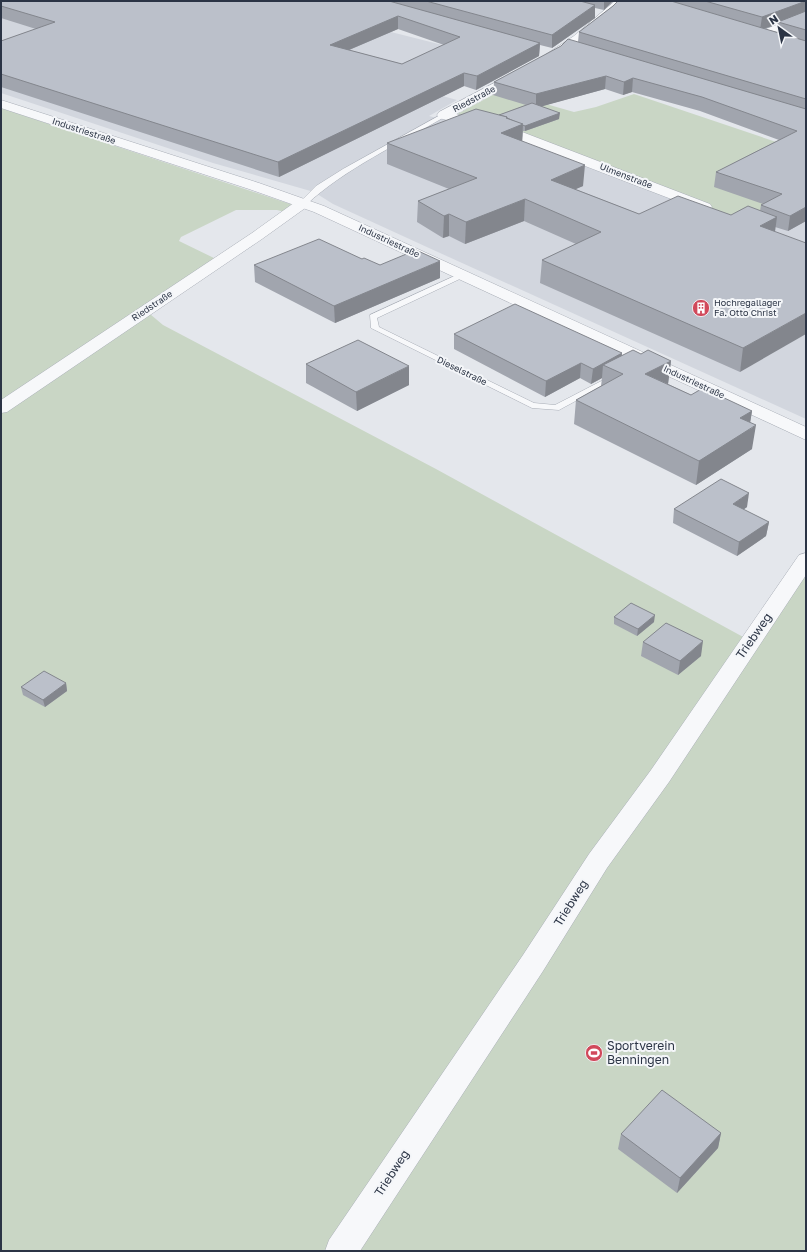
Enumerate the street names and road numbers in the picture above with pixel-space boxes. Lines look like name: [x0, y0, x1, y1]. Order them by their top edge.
street label: Riedstraße: [451, 83, 497, 114]
street label: Industriestraße: [51, 115, 117, 146]
street label: Ulmenstraße: [598, 160, 654, 191]
street label: Industriestraße: [357, 222, 422, 260]
street label: Riedstraße: [129, 288, 174, 323]
street label: Dieselstraße: [435, 354, 489, 387]
street label: Industriestraße: [662, 363, 727, 401]
street label: Triebweg: [732, 610, 775, 661]
street label: Triebweg: [550, 877, 591, 929]
street label: Triebweg: [371, 1147, 412, 1199]

